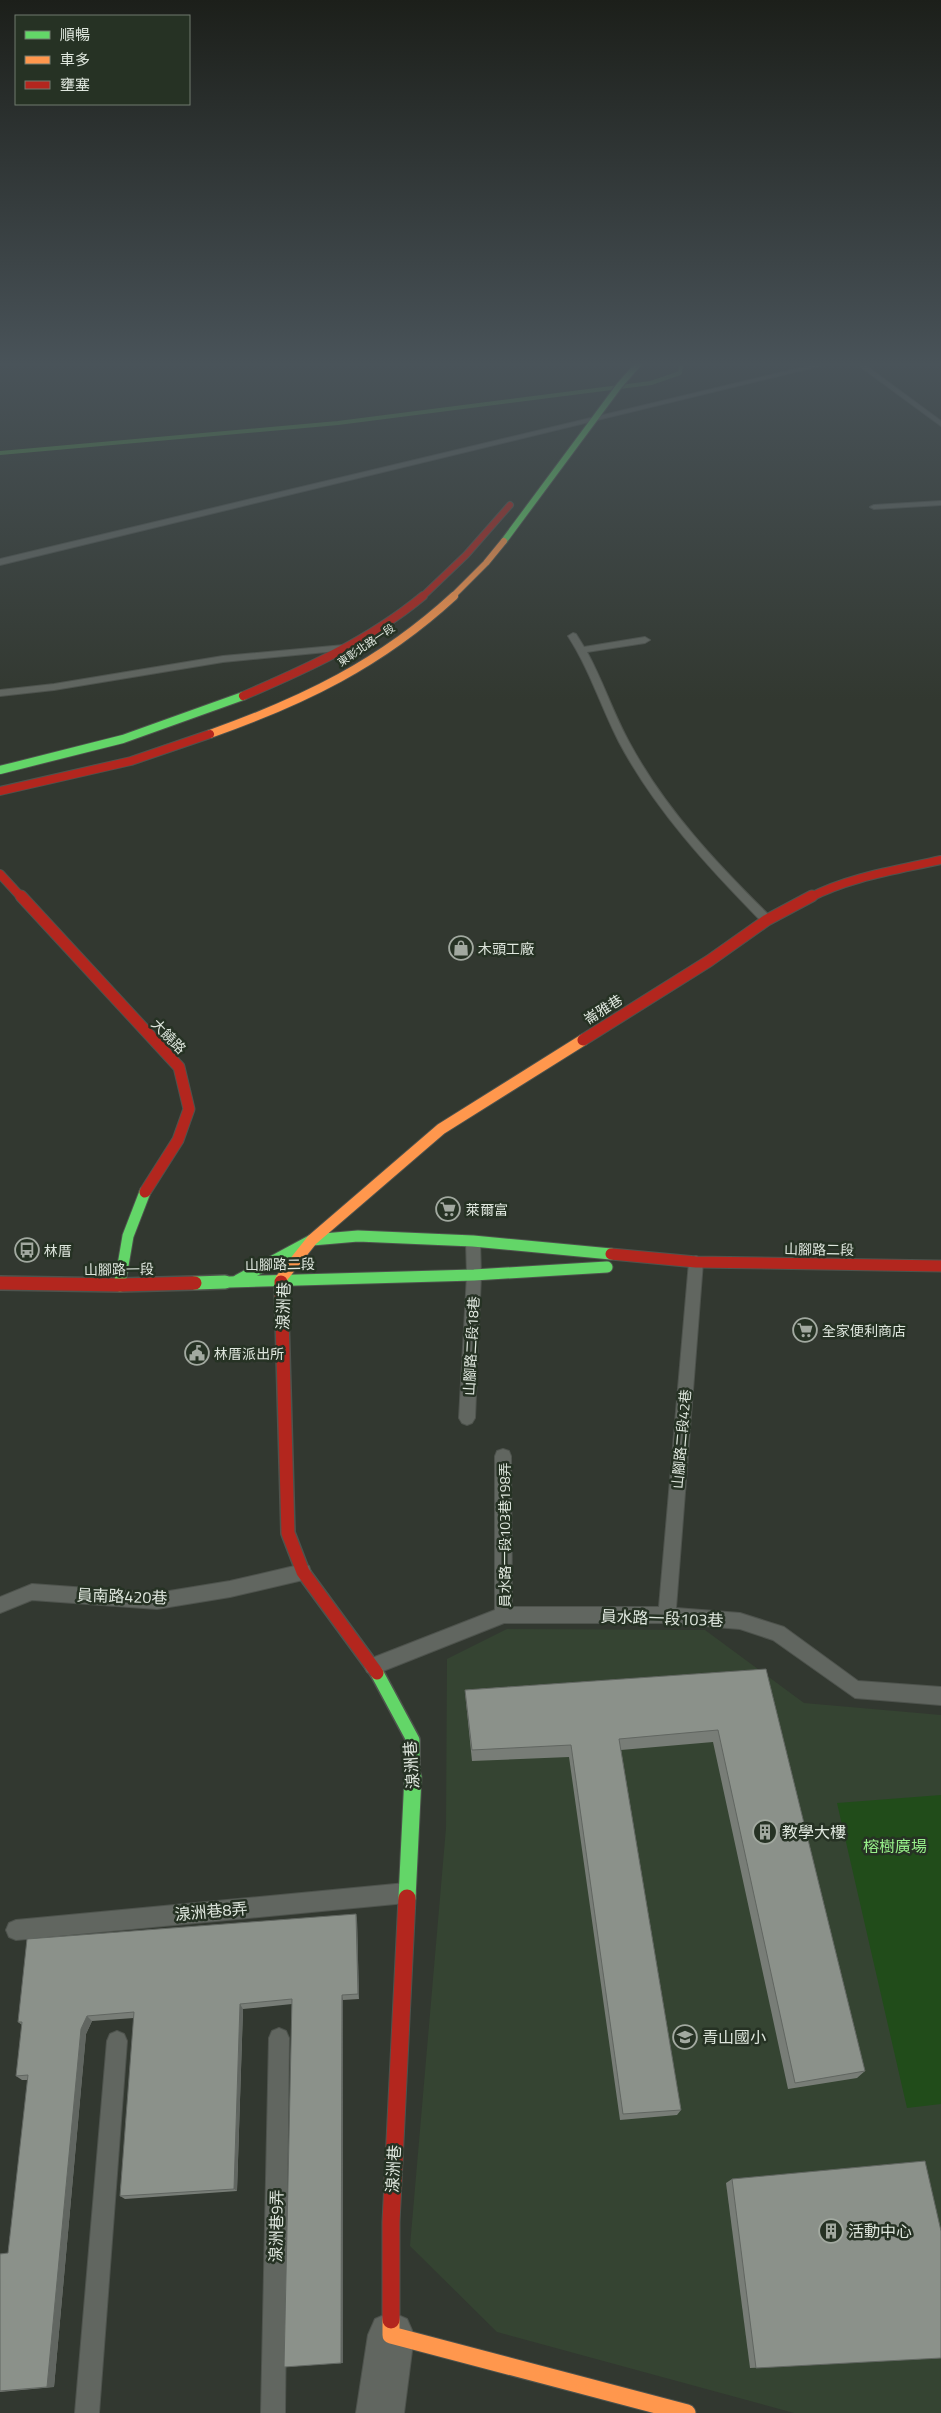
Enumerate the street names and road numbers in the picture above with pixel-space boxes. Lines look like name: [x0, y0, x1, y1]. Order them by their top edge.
street label: 東彰北路一段: [334, 620, 398, 670]
street label: 崙雅巷: [580, 989, 626, 1029]
street label: 大饒路: [147, 1014, 191, 1058]
street label: 山腳路二段: [784, 1238, 854, 1260]
street label: 山腳路二段: [245, 1253, 315, 1275]
street label: 山腳路一段: [84, 1258, 154, 1280]
street label: 湶洲巷: [270, 1282, 296, 1330]
street label: 山腳路二段18巷: [458, 1296, 484, 1396]
street label: 山腳路二段42巷: [666, 1388, 696, 1490]
street label: 員水路一段103巷198弄: [494, 1462, 515, 1608]
street label: 員南路420巷: [76, 1582, 168, 1610]
street label: 員水路一段103巷: [600, 1604, 724, 1632]
street label: 湶洲巷: [397, 1740, 425, 1790]
street label: 湶洲巷8弄: [174, 1896, 248, 1926]
street label: 湶洲巷: [380, 2144, 406, 2194]
street label: 湶洲巷9弄: [263, 2189, 289, 2263]

